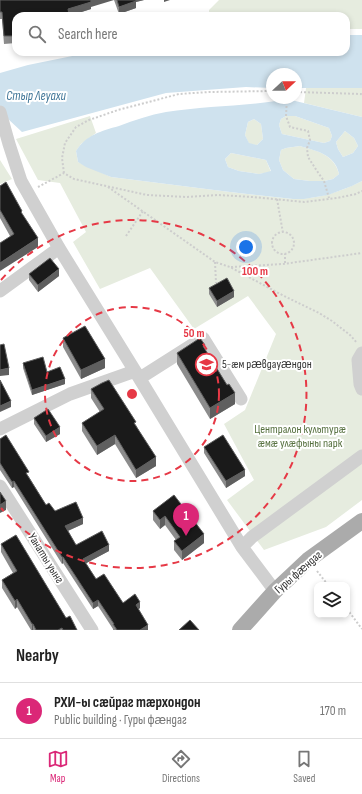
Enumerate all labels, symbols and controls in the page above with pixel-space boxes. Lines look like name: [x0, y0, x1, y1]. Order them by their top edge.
search box: [12, 12, 350, 56]
icon: search: [26, 23, 48, 45]
text: Search here: [58, 25, 118, 44]
north arrow: [266, 68, 302, 104]
water label: Стыр Леуахи: [6, 88, 67, 104]
your location: [236, 237, 256, 257]
text: 100 m: [242, 264, 268, 279]
text: 50 m: [184, 326, 204, 341]
school or university icon: 5-æм рӕвдауӕндон: [193, 351, 219, 377]
place label: 5-æм рӕвдауӕндон: [222, 357, 312, 372]
centre of rings: [125, 387, 139, 401]
park label: Централон культурæ æмæ улæфыны парк: [254, 422, 346, 451]
pin: 1: [173, 503, 199, 536]
street label: Уанаты уынг: [24, 530, 67, 586]
street label: Гуры фӕндаг: [271, 548, 325, 597]
map controls: [314, 582, 350, 618]
button: layers: [314, 582, 350, 618]
text: Nearby: [16, 646, 59, 666]
text: РХИ-ы сæйраг тæрхондон: [54, 693, 201, 712]
text: 1: [26, 703, 32, 719]
text: 170 m: [320, 703, 346, 719]
text: Public building · Гуры фӕндаг: [54, 712, 187, 728]
tab: Map: [47, 748, 69, 785]
tab: Directions: [162, 748, 200, 785]
tab: Saved: [293, 748, 315, 785]

